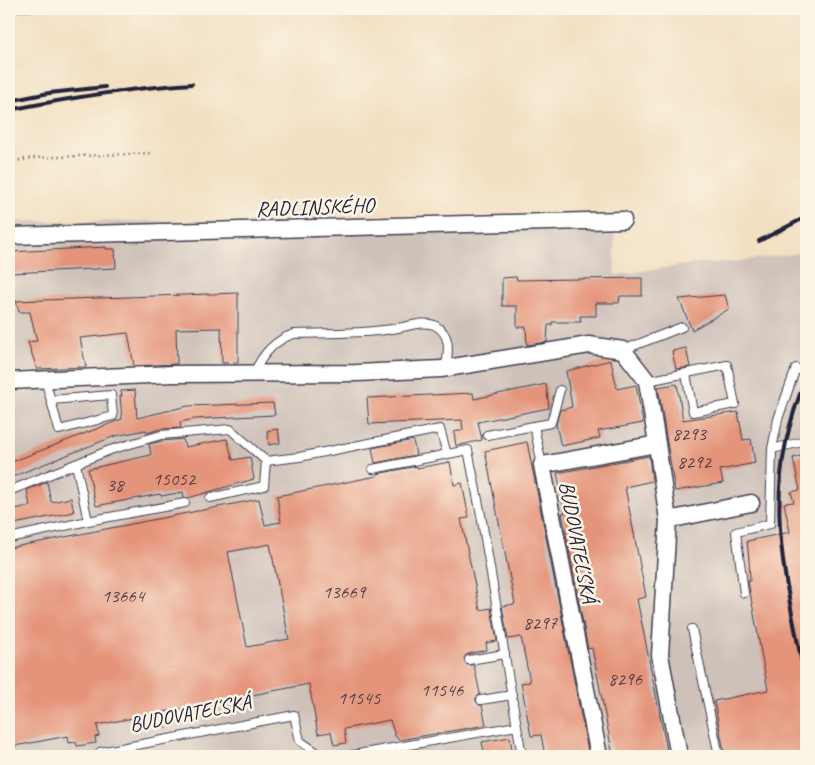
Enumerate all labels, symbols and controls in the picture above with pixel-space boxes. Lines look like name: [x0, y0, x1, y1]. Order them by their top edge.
street label: RADLINSKÉHO: [256, 192, 377, 222]
house number: 8293: [672, 422, 708, 446]
house number: 8292: [677, 450, 713, 474]
house number: 15052: [153, 467, 197, 491]
house number: 38: [106, 473, 126, 497]
street label: BUDOVATEĽSKÁ: [553, 479, 603, 607]
house number: 13669: [323, 580, 367, 604]
house number: 13664: [102, 584, 147, 608]
house number: 8297: [523, 611, 559, 635]
house number: 8296: [608, 667, 644, 691]
house number: 11546: [421, 678, 465, 702]
house number: 11545: [338, 686, 382, 710]
street label: BUDOVATEĽSKÁ: [127, 688, 255, 738]

